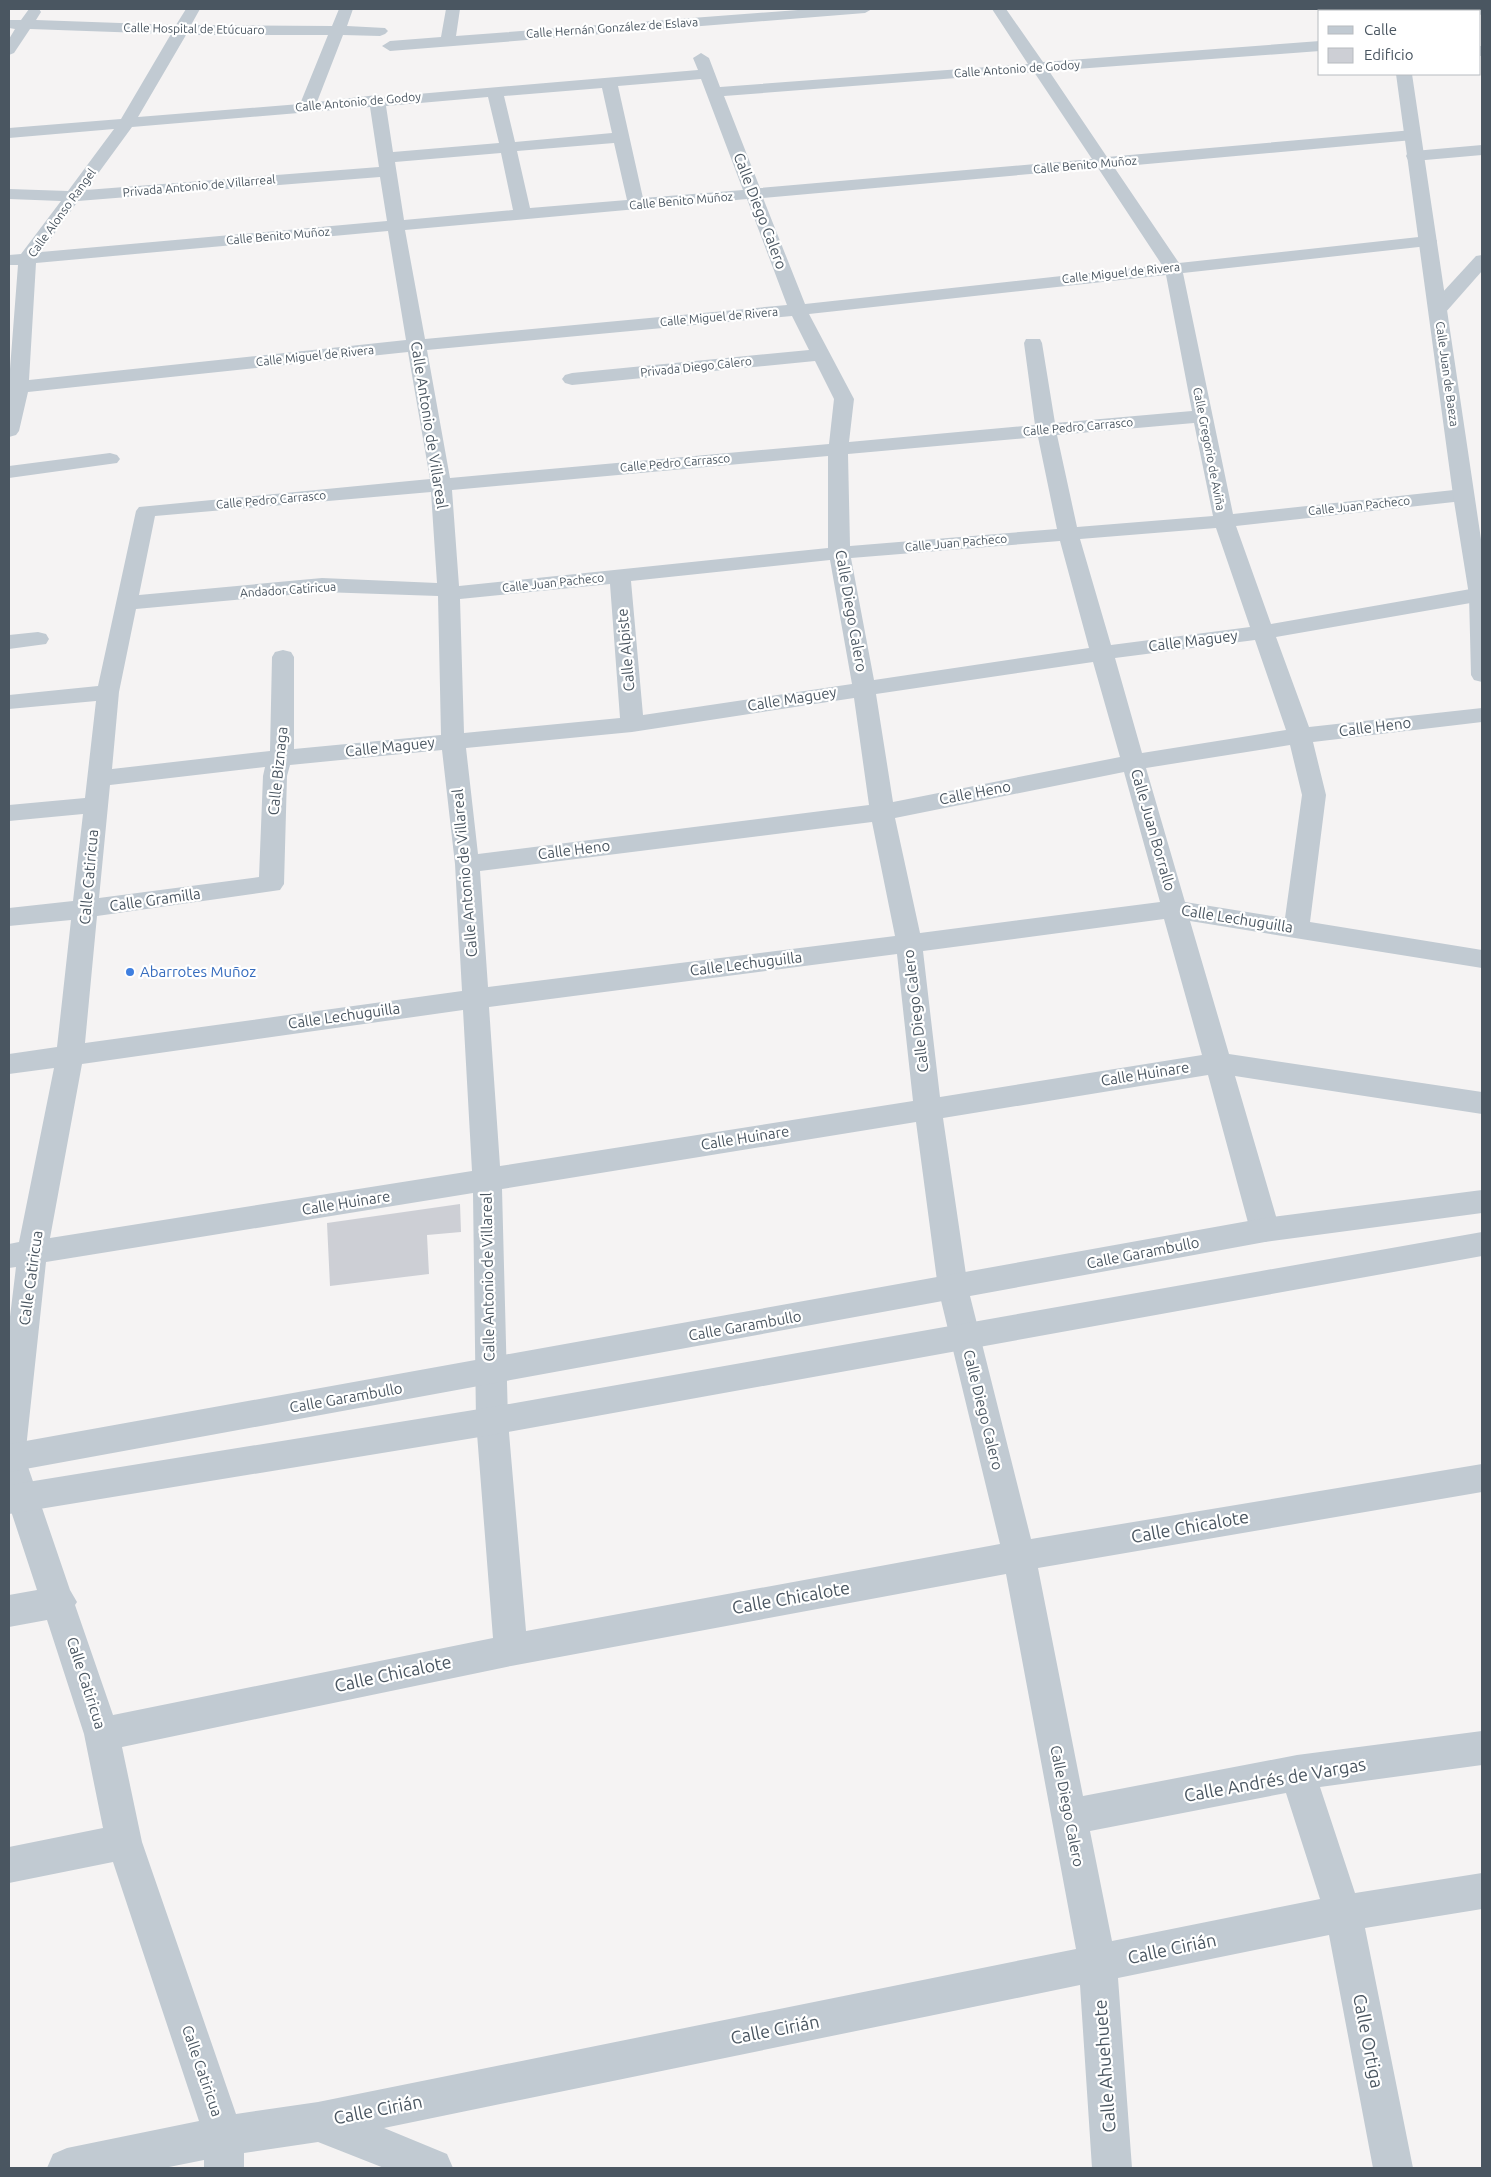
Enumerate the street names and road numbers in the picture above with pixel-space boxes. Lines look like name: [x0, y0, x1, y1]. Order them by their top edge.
street label: Calle Hernán González de Eslava: [525, 15, 698, 40]
street label: Calle Hospital de Etúcuaro: [123, 21, 265, 36]
street label: Calle Antonio de Godoy: [954, 58, 1081, 79]
street label: Calle Antonio de Godoy: [294, 90, 422, 113]
street label: Calle Diego Calero: [730, 150, 791, 271]
street label: Calle Benito Muñoz: [1032, 153, 1138, 176]
street label: Calle Alonso Rangel: [25, 166, 98, 259]
street label: Privada Antonio de Villarreal: [122, 172, 276, 199]
street label: Calle Benito Muñoz: [628, 189, 734, 212]
street label: Calle Benito Muñoz: [225, 224, 331, 247]
street label: Calle Miguel de Rivera: [1061, 260, 1181, 285]
street label: Calle Miguel de Rivera: [659, 305, 779, 328]
street label: Calle Juan de Baeza: [1434, 320, 1461, 427]
street label: Calle Antonio de Villareal: [408, 340, 451, 510]
street label: Calle Miguel de Rivera: [255, 343, 375, 368]
street label: Privada Diego Calero: [640, 354, 752, 379]
street label: Calle Gregorio de Aviña: [1191, 386, 1228, 512]
street label: Calle Pedro Carrasco: [1022, 415, 1134, 438]
street label: Calle Pedro Carrasco: [619, 451, 731, 474]
street label: Calle Pedro Carrasco: [215, 488, 327, 511]
street label: Calle Juan Pacheco: [1307, 494, 1411, 517]
street label: Calle Juan Pacheco: [904, 532, 1008, 553]
street label: Calle Diego Calero: [832, 549, 871, 673]
street label: Calle Juan Pacheco: [501, 571, 605, 594]
street label: Andador Catiricua: [239, 580, 337, 599]
street label: Calle Alpiste: [613, 608, 638, 692]
street label: Calle Maguey: [1147, 627, 1239, 654]
street label: Calle Maguey: [746, 683, 838, 714]
street label: Calle Heno: [1338, 714, 1412, 739]
street label: Calle Biznaga: [264, 726, 291, 816]
street label: Calle Maguey: [344, 733, 436, 760]
street label: Calle Juan Borrallo: [1128, 767, 1179, 893]
street label: Calle Heno: [938, 777, 1012, 808]
street label: Calle Antonio de Villareal: [449, 788, 480, 958]
street label: Calle Catiricua: [76, 829, 101, 925]
street label: Calle Heno: [537, 837, 611, 862]
street label: Calle Gramilla: [108, 885, 202, 914]
street label: Calle Lechuguilla: [1180, 901, 1294, 936]
street label: Calle Lechuguilla: [689, 948, 803, 979]
street label: Calle Diego Calero: [900, 949, 931, 1073]
street label: Calle Lechuguilla: [287, 999, 401, 1032]
street label: Calle Huinare: [1099, 1058, 1190, 1089]
street label: Calle Huinare: [699, 1122, 790, 1153]
street label: Calle Huinare: [300, 1187, 391, 1218]
street label: Calle Antonio de Villareal: [478, 1192, 497, 1362]
street label: Calle Catiricua: [15, 1229, 46, 1326]
street label: Calle Garambullo: [1085, 1233, 1201, 1272]
street label: Calle Garambullo: [687, 1307, 803, 1344]
street label: Calle Diego Calero: [960, 1348, 1007, 1472]
street label: Calle Garambullo: [288, 1379, 404, 1416]
street label: Calle Chicalote: [1129, 1506, 1250, 1546]
street label: Calle Chicalote: [730, 1577, 851, 1617]
street label: Calle Catiricua: [64, 1635, 109, 1731]
street label: Calle Chicalote: [332, 1651, 453, 1695]
street label: Calle Diego Calero: [1047, 1744, 1088, 1868]
street label: Calle Andrés de Vargas: [1182, 1753, 1367, 1805]
street label: Calle Cirián: [1126, 1929, 1218, 1967]
street label: Calle Ortiga: [1350, 1992, 1388, 2090]
street label: Calle Ahuehuete: [1089, 1999, 1119, 2133]
street label: Calle Cirián: [729, 2011, 821, 2047]
street label: Calle Catiricua: [179, 2023, 226, 2119]
street label: Calle Cirián: [332, 2091, 424, 2127]

